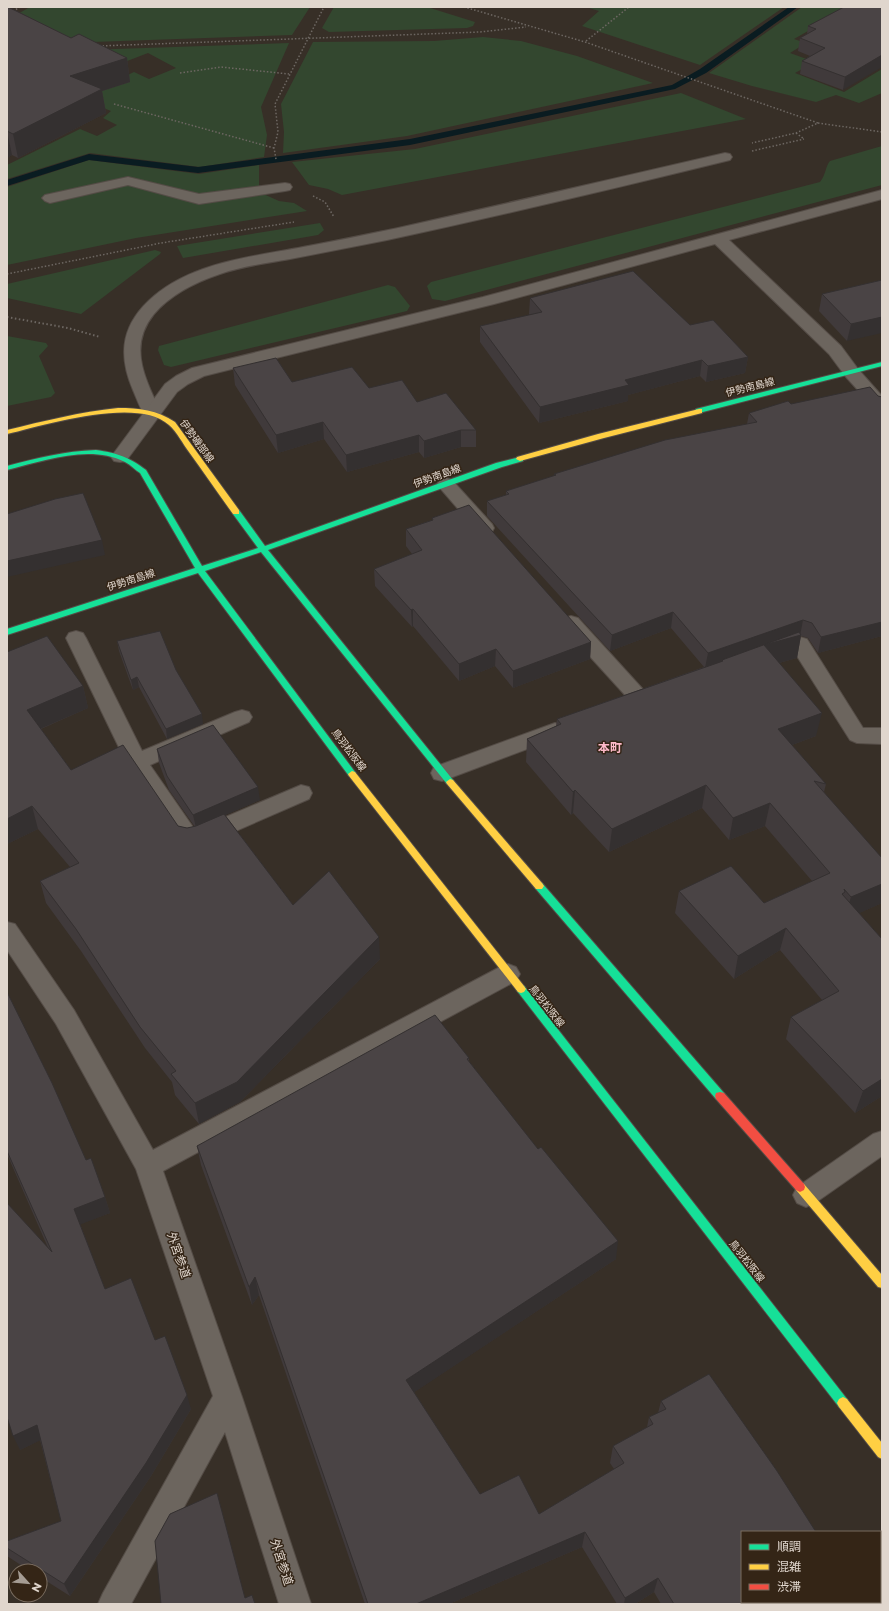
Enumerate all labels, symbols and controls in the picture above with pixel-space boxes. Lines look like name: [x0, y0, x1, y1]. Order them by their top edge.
street label: 伊勢南島線: [724, 375, 776, 399]
street label: 伊勢磯部線: [177, 417, 217, 465]
street label: 伊勢南島線: [411, 461, 463, 491]
street label: 伊勢南島線: [105, 566, 157, 594]
street label: 鳥羽松阪線: [329, 726, 369, 774]
district label: 本町: [598, 740, 622, 755]
street label: 鳥羽松阪線: [526, 982, 568, 1030]
street label: 外宮参道: [164, 1230, 194, 1280]
street label: 鳥羽松阪線: [726, 1237, 768, 1285]
legend: [741, 1531, 881, 1603]
street label: 外宮参道: [267, 1537, 297, 1587]
text: 順調: [777, 1539, 801, 1554]
text: 混雑: [777, 1559, 801, 1574]
north arrow: [8, 1563, 48, 1603]
text: 渋滞: [777, 1579, 801, 1594]
text: N: [29, 1580, 45, 1595]

